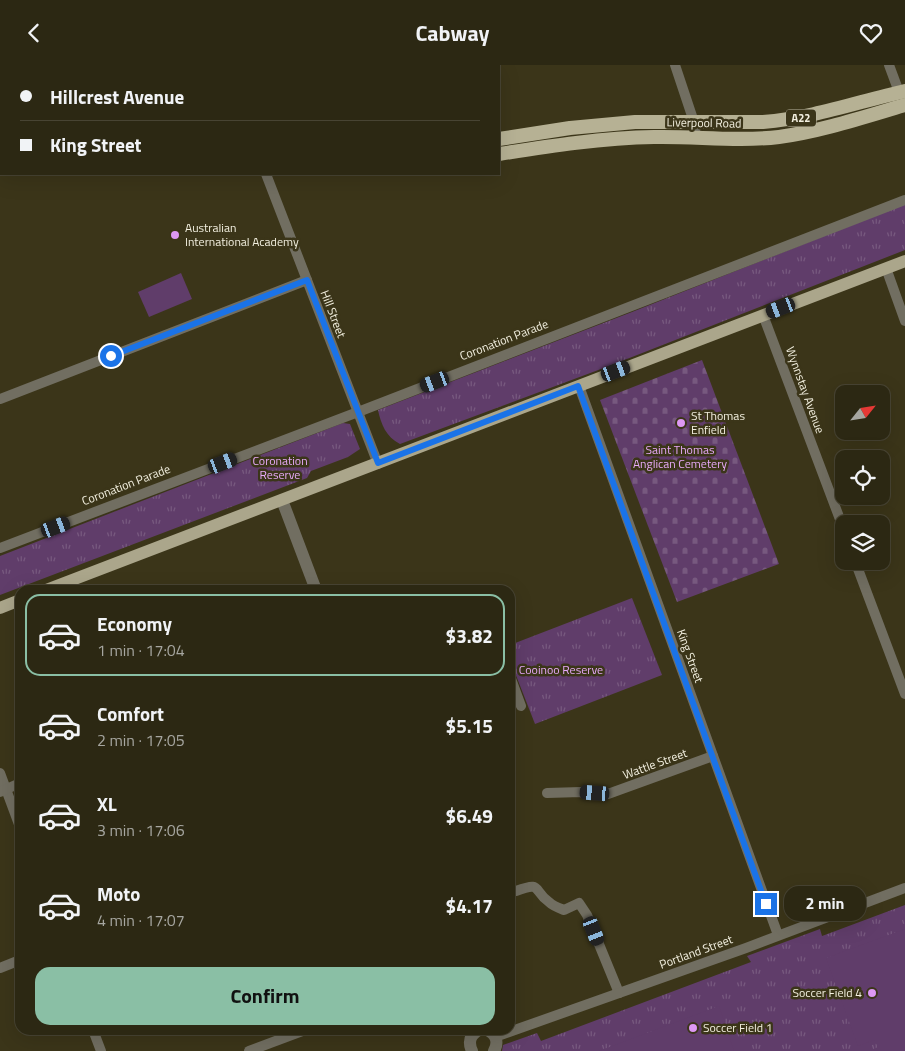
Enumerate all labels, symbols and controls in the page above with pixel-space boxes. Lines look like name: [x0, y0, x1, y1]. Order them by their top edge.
text: Cabway: [415, 16, 490, 50]
icon: back: [20, 19, 48, 47]
icon: heart: [857, 19, 885, 47]
text: Hillcrest Avenue: [50, 82, 184, 111]
road number: A22: [786, 109, 816, 127]
street label: Liverpool Road: [667, 112, 741, 133]
text: King Street: [50, 130, 142, 159]
place label: Australian International Academy: [185, 218, 299, 251]
marker: Australian International Academy: [169, 229, 181, 241]
street label: Hill Street: [316, 287, 352, 341]
car: [764, 296, 797, 320]
street label: Coronation Parade: [457, 314, 551, 365]
street label: Wynnstay Avenue: [781, 344, 830, 436]
route start: [100, 345, 122, 367]
car: [599, 359, 632, 383]
car: [418, 370, 451, 394]
north arrow: [835, 385, 890, 440]
map controls: [835, 385, 890, 570]
place label: St Thomas Enfield: [691, 406, 745, 439]
marker: St Thomas Enfield: [675, 417, 687, 429]
park label: Saint Thomas Anglican Cemetery: [633, 440, 727, 473]
button: locate: [835, 450, 890, 505]
car: [206, 451, 239, 475]
park label: Coronation Reserve: [252, 451, 308, 484]
street label: Coronation Parade: [79, 459, 173, 510]
car: [39, 515, 72, 539]
button: layers: [835, 515, 890, 570]
text: Economy: [97, 609, 172, 638]
icon: car: [37, 613, 82, 658]
text: $3.82: [446, 621, 493, 650]
street label: King Street: [672, 626, 709, 686]
text: 1 min · 17:04: [97, 638, 185, 662]
park label: Cooinoo Reserve: [519, 660, 603, 679]
text: Comfort: [97, 699, 164, 728]
icon: car: [37, 703, 82, 748]
text: $5.15: [446, 711, 493, 740]
text: 2 min · 17:05: [97, 728, 185, 752]
street label: Wattle Street: [620, 743, 690, 784]
car: [579, 784, 610, 802]
text: XL: [97, 789, 117, 818]
icon: car: [37, 793, 82, 838]
text: $6.49: [446, 801, 493, 830]
text: 3 min · 17:06: [97, 818, 185, 842]
text: Moto: [97, 879, 140, 908]
icon: car: [37, 883, 82, 928]
callout: 2 min: [784, 887, 866, 921]
text: $4.17: [446, 891, 493, 920]
text: 2 min: [806, 891, 844, 915]
route end: [755, 893, 777, 915]
text: 4 min · 17:07: [97, 908, 185, 932]
car: [581, 914, 606, 948]
street label: Portland Street: [656, 929, 736, 974]
button: Confirm: [35, 967, 495, 1025]
place label: Soccer Field 4: [793, 983, 862, 1002]
marker: Soccer Field 4: [866, 987, 878, 999]
place label: Soccer Field 1: [703, 1018, 773, 1037]
marker: Soccer Field 1: [687, 1022, 699, 1034]

